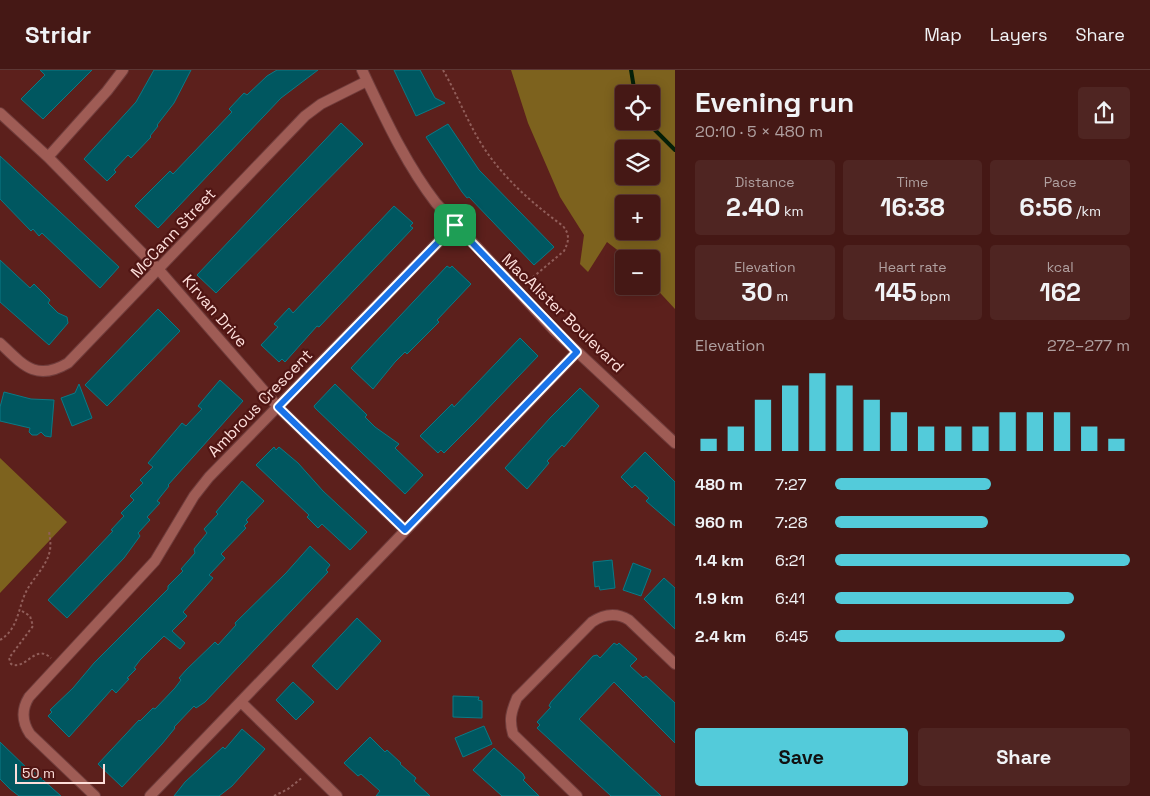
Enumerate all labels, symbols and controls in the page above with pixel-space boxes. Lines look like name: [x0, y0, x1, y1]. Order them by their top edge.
text: Stridr: [25, 19, 91, 50]
text: Map: [924, 23, 962, 46]
text: Layers: [990, 23, 1047, 46]
text: Share: [1075, 23, 1125, 46]
text: Evening run: [695, 84, 854, 120]
map controls: [615, 85, 660, 295]
button: locate: [615, 85, 660, 130]
button: share: [1078, 87, 1130, 139]
text: 20:10 · 5 × 480 m: [695, 121, 823, 142]
button: layers: [615, 140, 660, 185]
text: Distance: [735, 173, 795, 191]
text: Time: [897, 173, 928, 191]
text: Pace: [1044, 173, 1077, 191]
street label: McCann Street: [126, 184, 220, 282]
text: 2.40: [726, 191, 780, 223]
text: 16:38: [880, 191, 945, 223]
text: 6:56: [1019, 191, 1073, 223]
button: +: [615, 195, 660, 240]
text: km: [780, 202, 804, 220]
text: /km: [1073, 202, 1101, 220]
pin: [434, 204, 476, 246]
icon: arrive: [441, 211, 469, 239]
street label: MacAlister Boulevard: [497, 249, 629, 377]
button: −: [615, 250, 660, 295]
text: Elevation: [734, 258, 796, 276]
text: Heart rate: [879, 258, 946, 276]
text: kcal: [1047, 258, 1074, 276]
street label: Kirvan Drive: [178, 270, 252, 352]
text: 30: [741, 276, 773, 308]
text: 145: [875, 276, 917, 308]
text: 162: [1039, 276, 1081, 308]
text: m: [773, 287, 788, 305]
text: bpm: [917, 287, 950, 305]
text: Elevation: [695, 335, 765, 356]
text: 272–277 m: [1047, 335, 1130, 356]
street label: Ambrous Crescent: [203, 345, 317, 461]
text: 480 m: [695, 474, 743, 495]
text: 7:27: [775, 474, 807, 495]
text: 960 m: [695, 512, 743, 533]
text: 7:28: [775, 512, 808, 533]
text: 1.4 km: [695, 550, 744, 571]
text: 6:21: [775, 550, 805, 571]
text: 1.9 km: [695, 588, 744, 609]
text: 6:41: [775, 588, 805, 609]
text: 2.4 km: [695, 626, 746, 647]
text: 6:45: [775, 626, 808, 647]
button: Save: [695, 728, 908, 786]
button: Share: [918, 728, 1130, 786]
scale bar: [15, 761, 105, 784]
text: 50 m: [22, 764, 55, 782]

